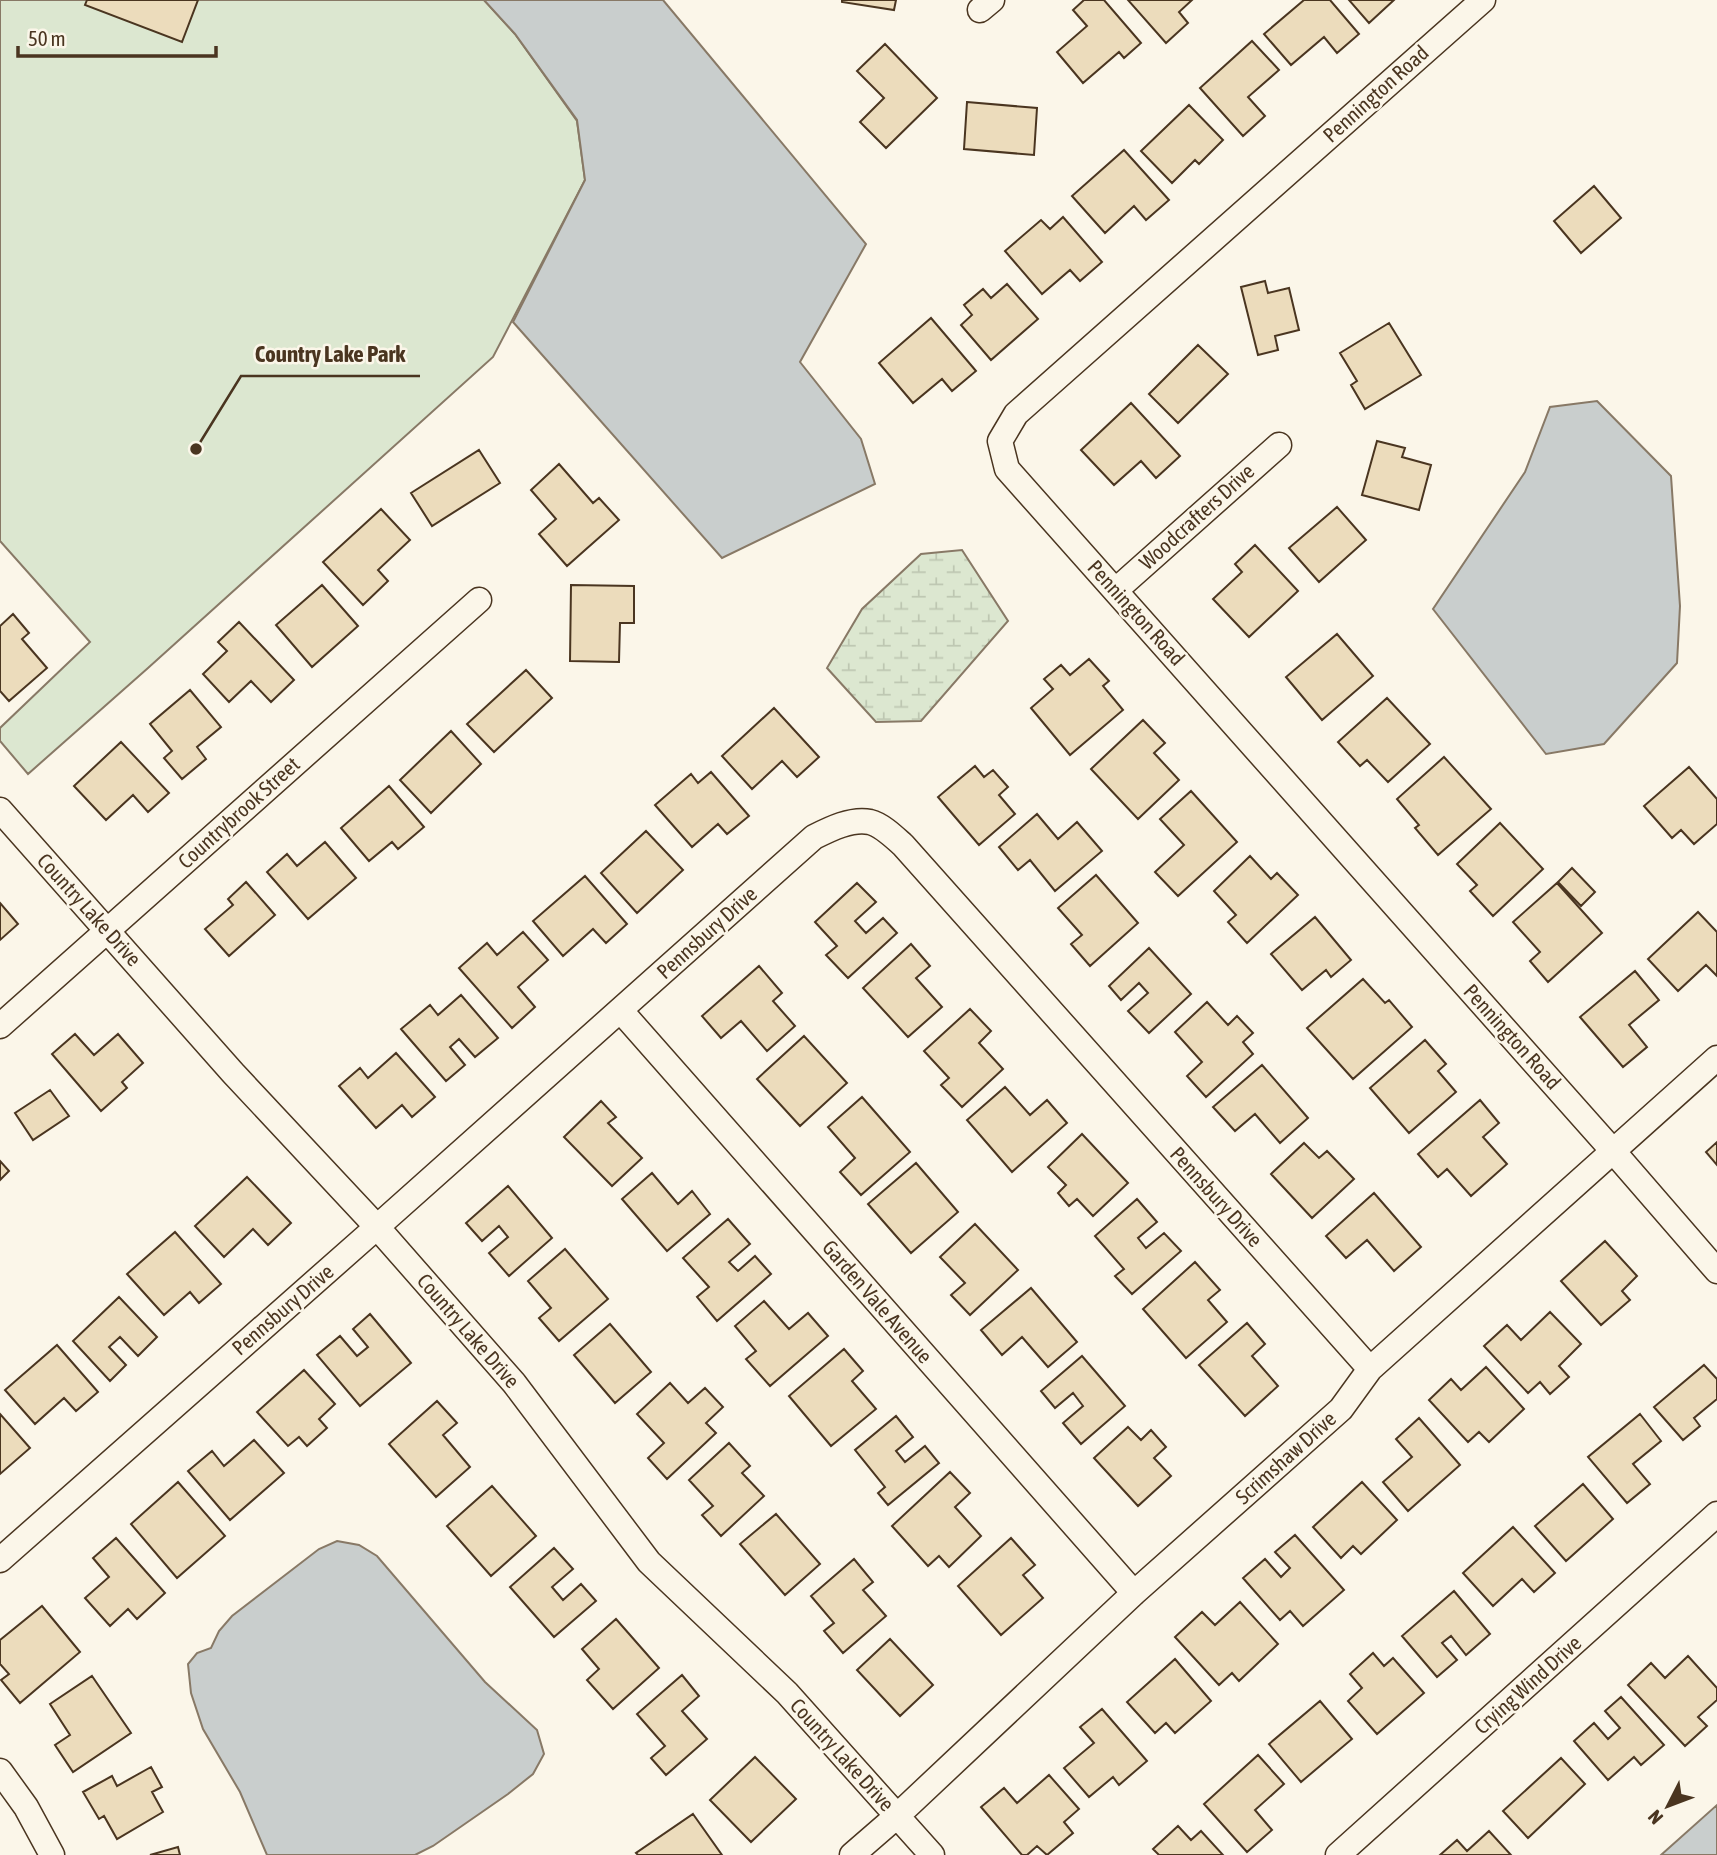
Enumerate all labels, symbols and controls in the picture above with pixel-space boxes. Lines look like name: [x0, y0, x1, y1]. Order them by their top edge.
scale bar: [18, 14, 215, 58]
text: 50 m: [28, 26, 66, 50]
street label: Pennington Road: [1318, 40, 1433, 147]
callout: Country Lake Park: [241, 332, 420, 376]
text: Country Lake Park: [255, 341, 406, 367]
street label: Woodcrafters Drive: [1134, 458, 1259, 574]
street label: Pennington Road: [1083, 555, 1190, 670]
street label: Countrybrook Street: [173, 752, 304, 873]
street label: Country Lake Drive: [33, 848, 147, 971]
street label: Pennsbury Drive: [651, 881, 761, 983]
street label: Pennington Road: [1459, 979, 1566, 1094]
street label: Pennsbury Drive: [1166, 1141, 1268, 1251]
street label: Garden Vale Avenue: [818, 1235, 938, 1368]
street label: Pennsbury Drive: [227, 1259, 338, 1360]
street label: Country Lake Drive: [413, 1268, 525, 1392]
street label: Scrimshaw Drive: [1230, 1406, 1340, 1508]
street label: Crying Wind Drive: [1469, 1630, 1586, 1738]
street label: Country Lake Drive: [786, 1693, 900, 1816]
north arrow: [1633, 1771, 1703, 1841]
text: N: [1643, 1806, 1667, 1829]

